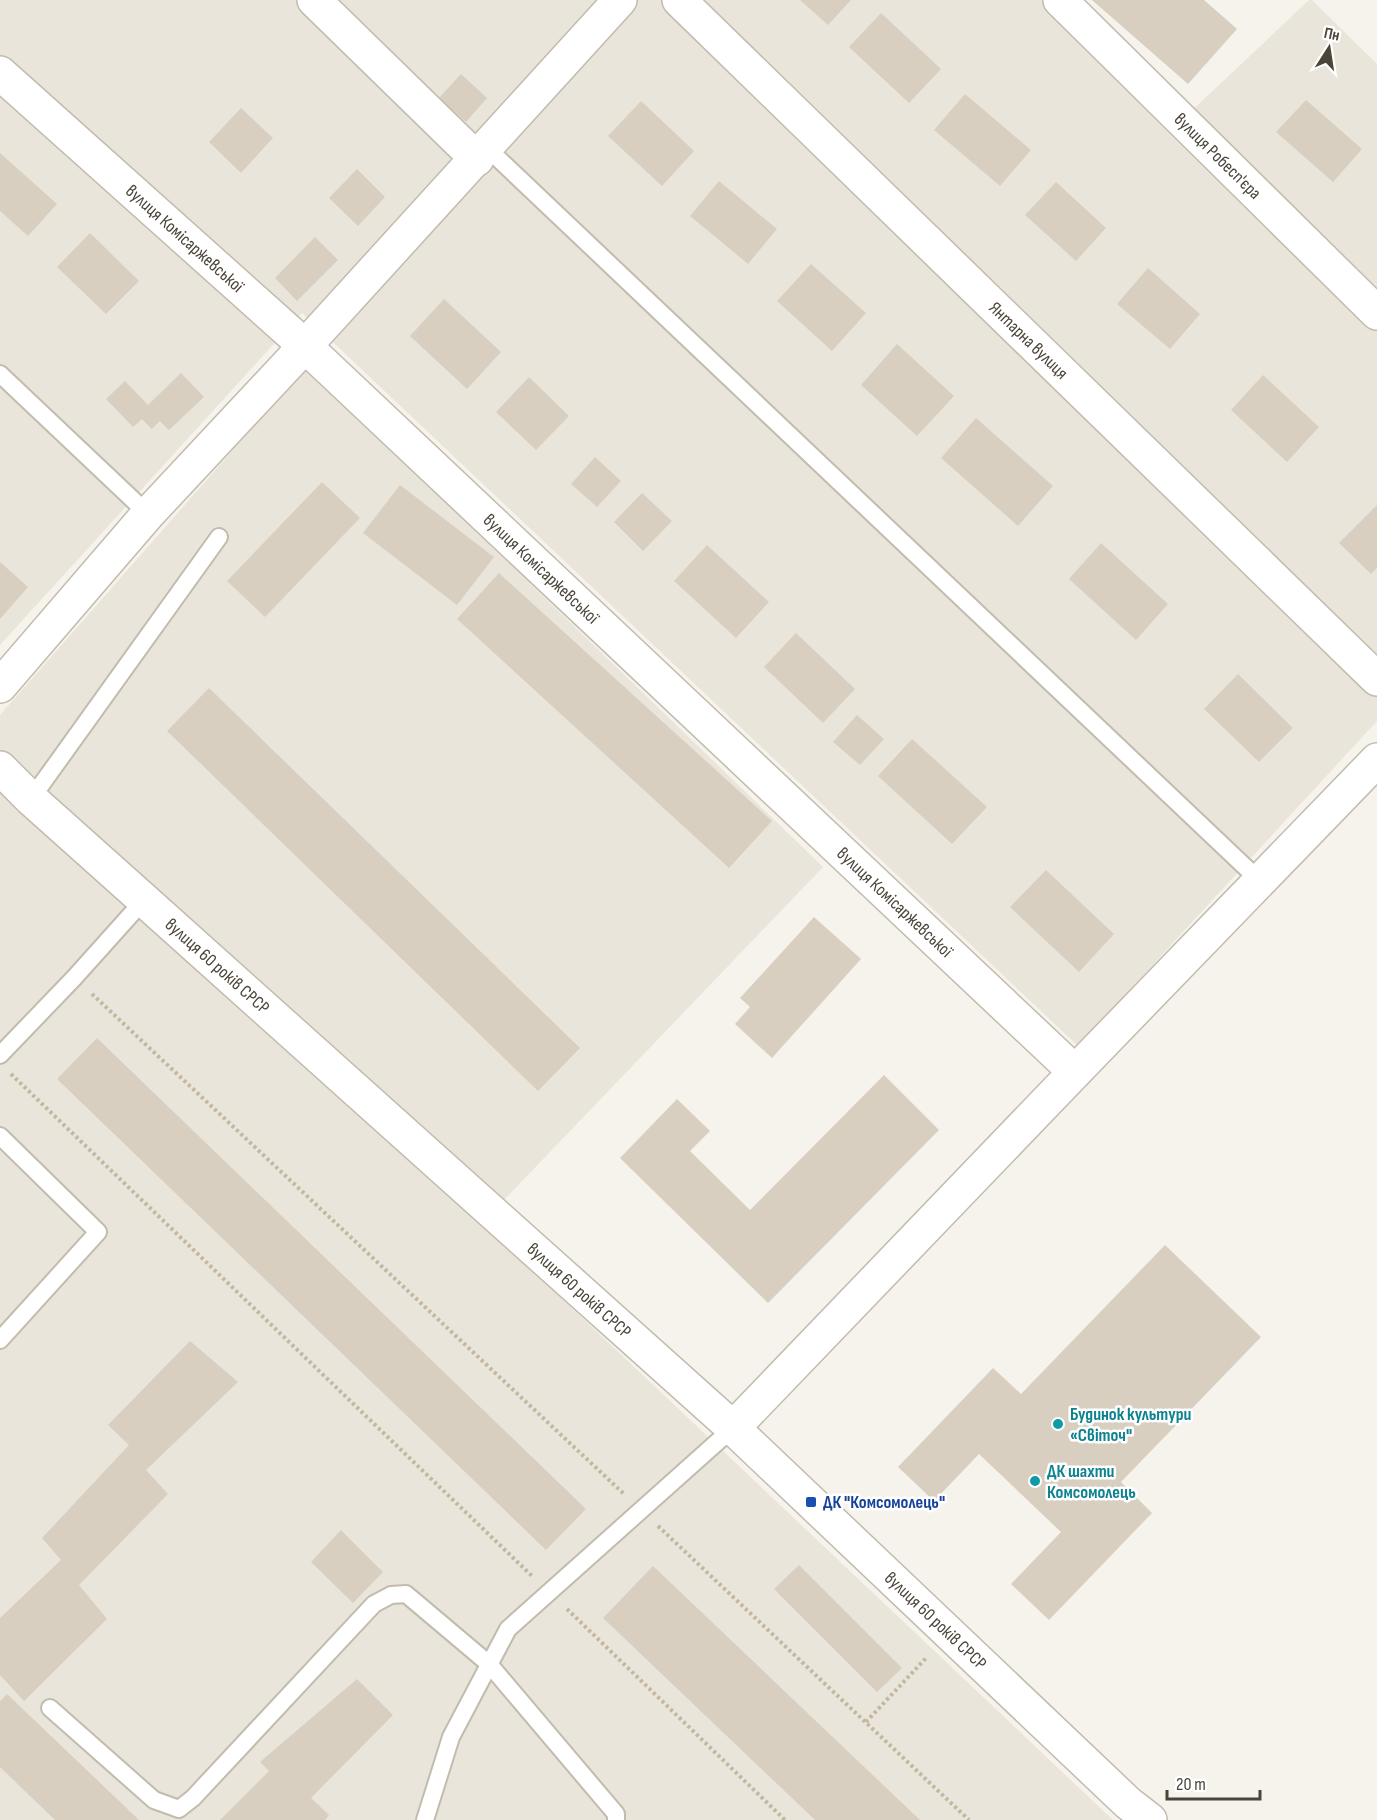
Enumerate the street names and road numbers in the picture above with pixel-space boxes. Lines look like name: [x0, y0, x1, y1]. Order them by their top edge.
street label: вулиця Робесп'єра: [1170, 108, 1266, 204]
street label: вулиця Комісаржевської: [122, 180, 248, 297]
street label: Янтарна вулиця: [985, 297, 1073, 383]
street label: вулиця Комісаржевської: [479, 509, 604, 629]
street label: вулиця Комісаржевської: [833, 843, 957, 962]
street label: вулиця 60 років СРСР: [161, 914, 274, 1018]
street label: вулиця 60 років СРСР: [523, 1238, 636, 1343]
street label: вулиця 60 років СРСР: [880, 1567, 991, 1674]

